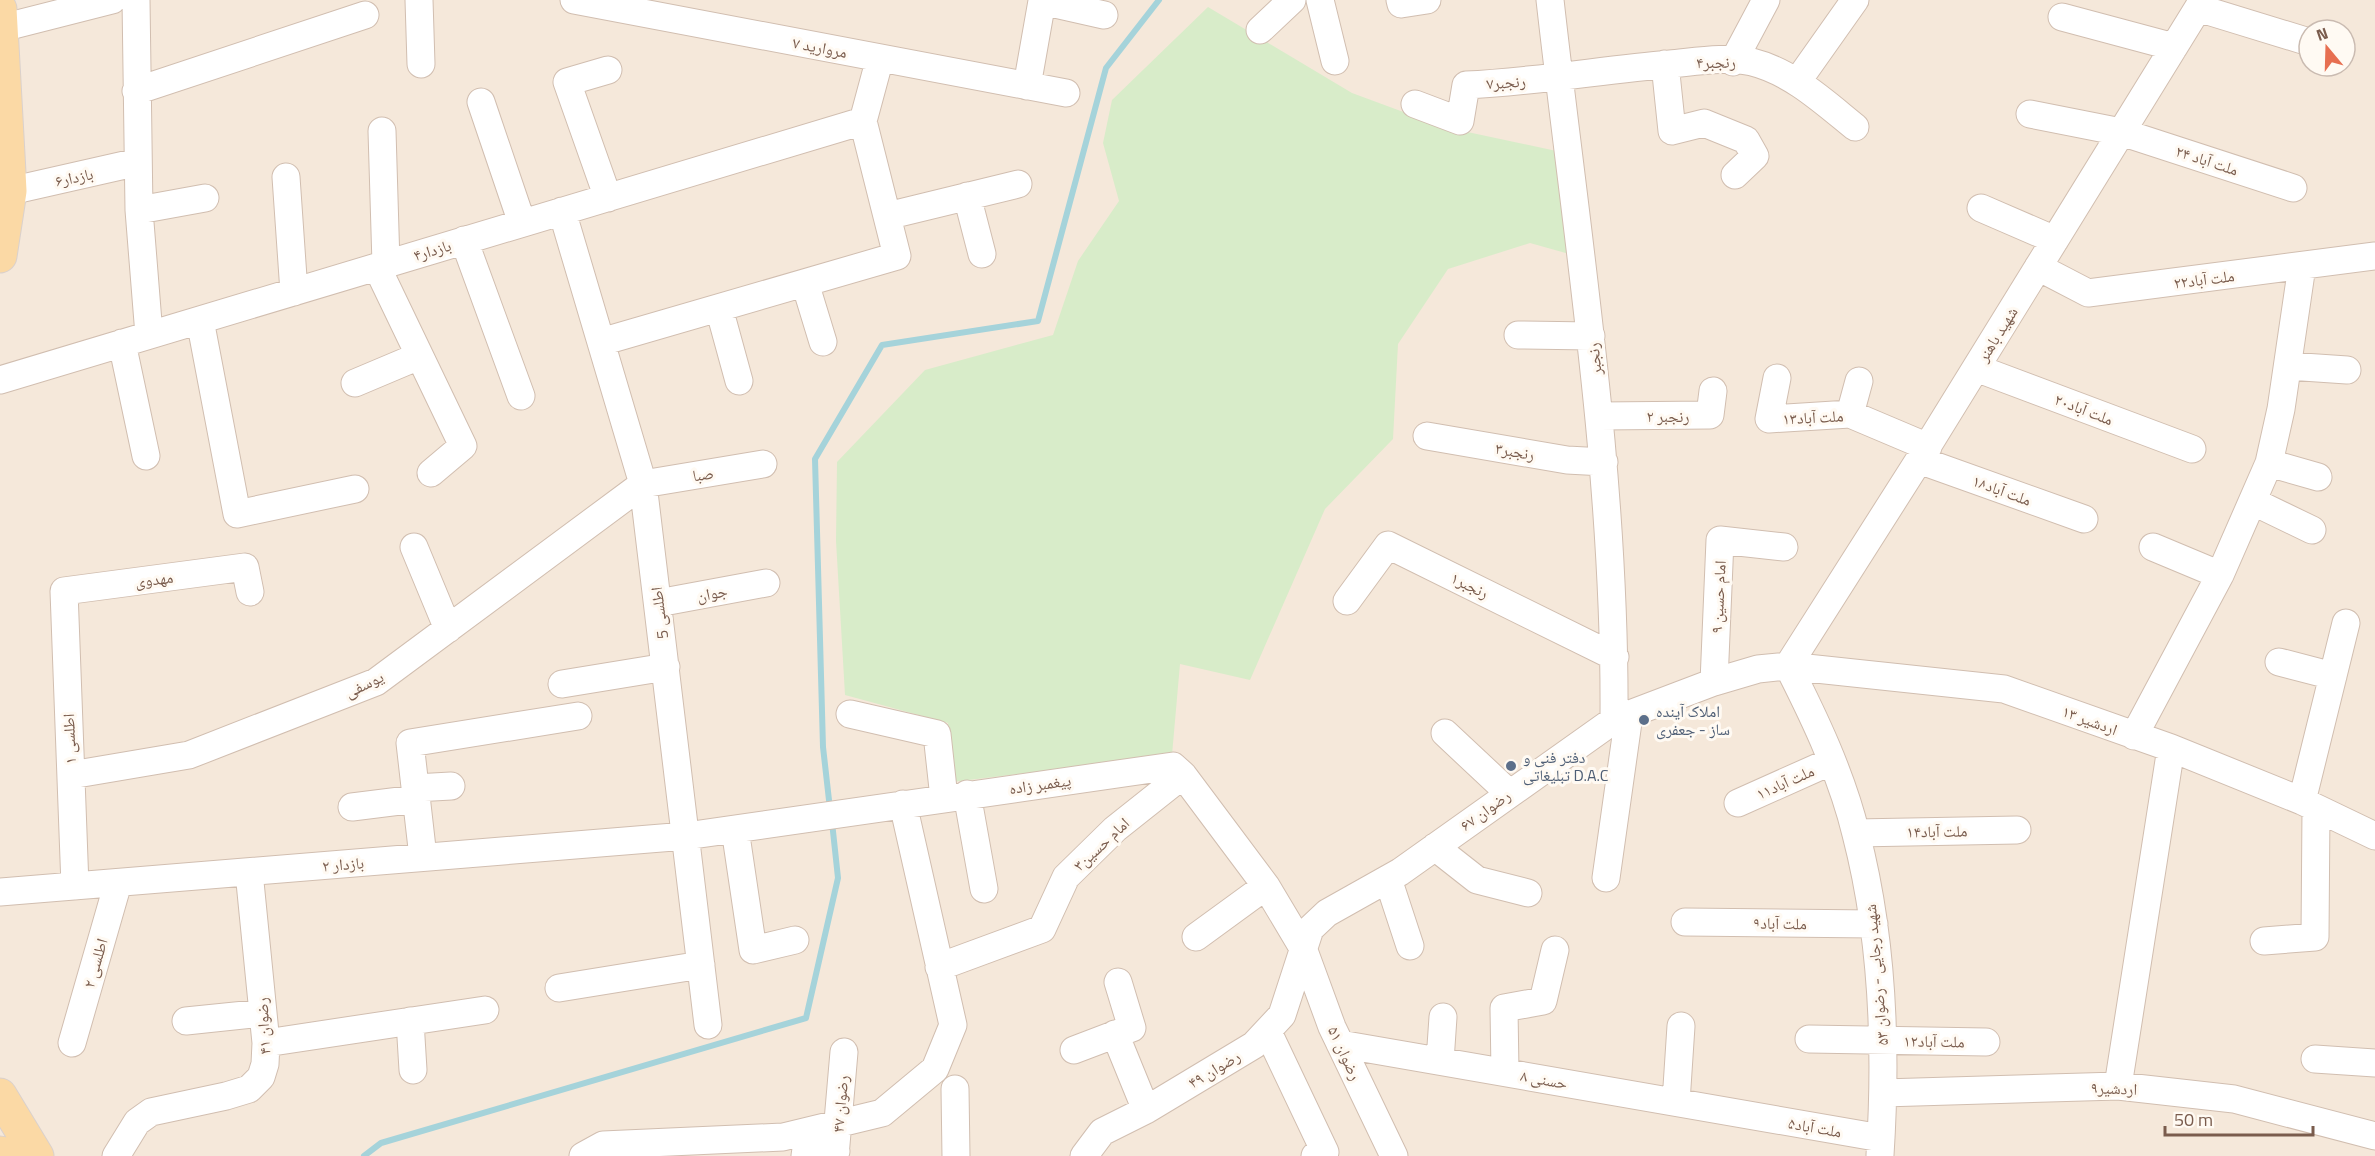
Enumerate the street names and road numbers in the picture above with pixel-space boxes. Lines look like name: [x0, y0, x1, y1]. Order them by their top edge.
street label: مروارید ۷: [791, 30, 849, 64]
street label: رنجبر۴: [1696, 50, 1736, 74]
street label: رنجبر۷: [1485, 69, 1527, 95]
street label: ملت آباد ۲۴: [2173, 139, 2241, 181]
street label: بازدار۶: [53, 161, 95, 193]
street label: بازدار۴: [410, 233, 454, 267]
street label: ملت آباد۲۲: [2172, 263, 2236, 295]
street label: شهید باهنر: [1970, 302, 2023, 367]
street label: رنجبر: [1580, 342, 1608, 377]
street label: ملت آباد۲۰: [2051, 387, 2117, 431]
street label: ملت آباد۱۳: [1782, 403, 1844, 431]
street label: رنجبر ۲: [1646, 404, 1690, 428]
street label: رنجبر۳: [1493, 436, 1537, 466]
street label: صبا: [691, 460, 715, 488]
street label: ملت آباد۱۸: [1969, 468, 2035, 512]
street label: امام حسین ۹: [1704, 560, 1732, 634]
street label: مهدوی: [134, 565, 174, 593]
street label: رنجبر۱: [1447, 566, 1493, 604]
street label: جوان: [695, 578, 729, 608]
street label: اطلسی 5: [644, 586, 674, 640]
street label: یوسفی: [340, 664, 388, 704]
street label: اردشیر ۱۳: [2059, 699, 2121, 741]
street label: اطلسی ۱: [56, 713, 82, 765]
street label: ملت آباد۱۱: [1752, 759, 1818, 805]
street label: پیغمبر زاده: [1007, 768, 1073, 800]
street label: رضوان ۶۷: [1455, 783, 1515, 837]
street label: امام حسین۳: [1067, 811, 1135, 877]
street label: ملت آباد۱۴: [1906, 818, 1968, 844]
street label: بازدار ۲: [321, 850, 365, 878]
street label: شهید رجایی - رضوان ۵۳: [1858, 903, 1894, 1047]
street label: ملت آباد۹: [1753, 911, 1807, 935]
street label: اطلسی ۲: [76, 935, 114, 991]
street label: رضوان ۴۱: [250, 997, 276, 1055]
street label: رضوان ۵۱: [1322, 1022, 1368, 1084]
street label: ملت آباد۱۲: [1903, 1028, 1965, 1054]
street label: رضوان ۴۹: [1183, 1044, 1245, 1094]
street label: حسنی ۸: [1519, 1063, 1569, 1095]
street label: رضوان ۴۷: [826, 1074, 854, 1134]
street label: اردشیر۹: [2090, 1075, 2138, 1101]
street label: ملت آباد۵: [1786, 1111, 1844, 1143]

